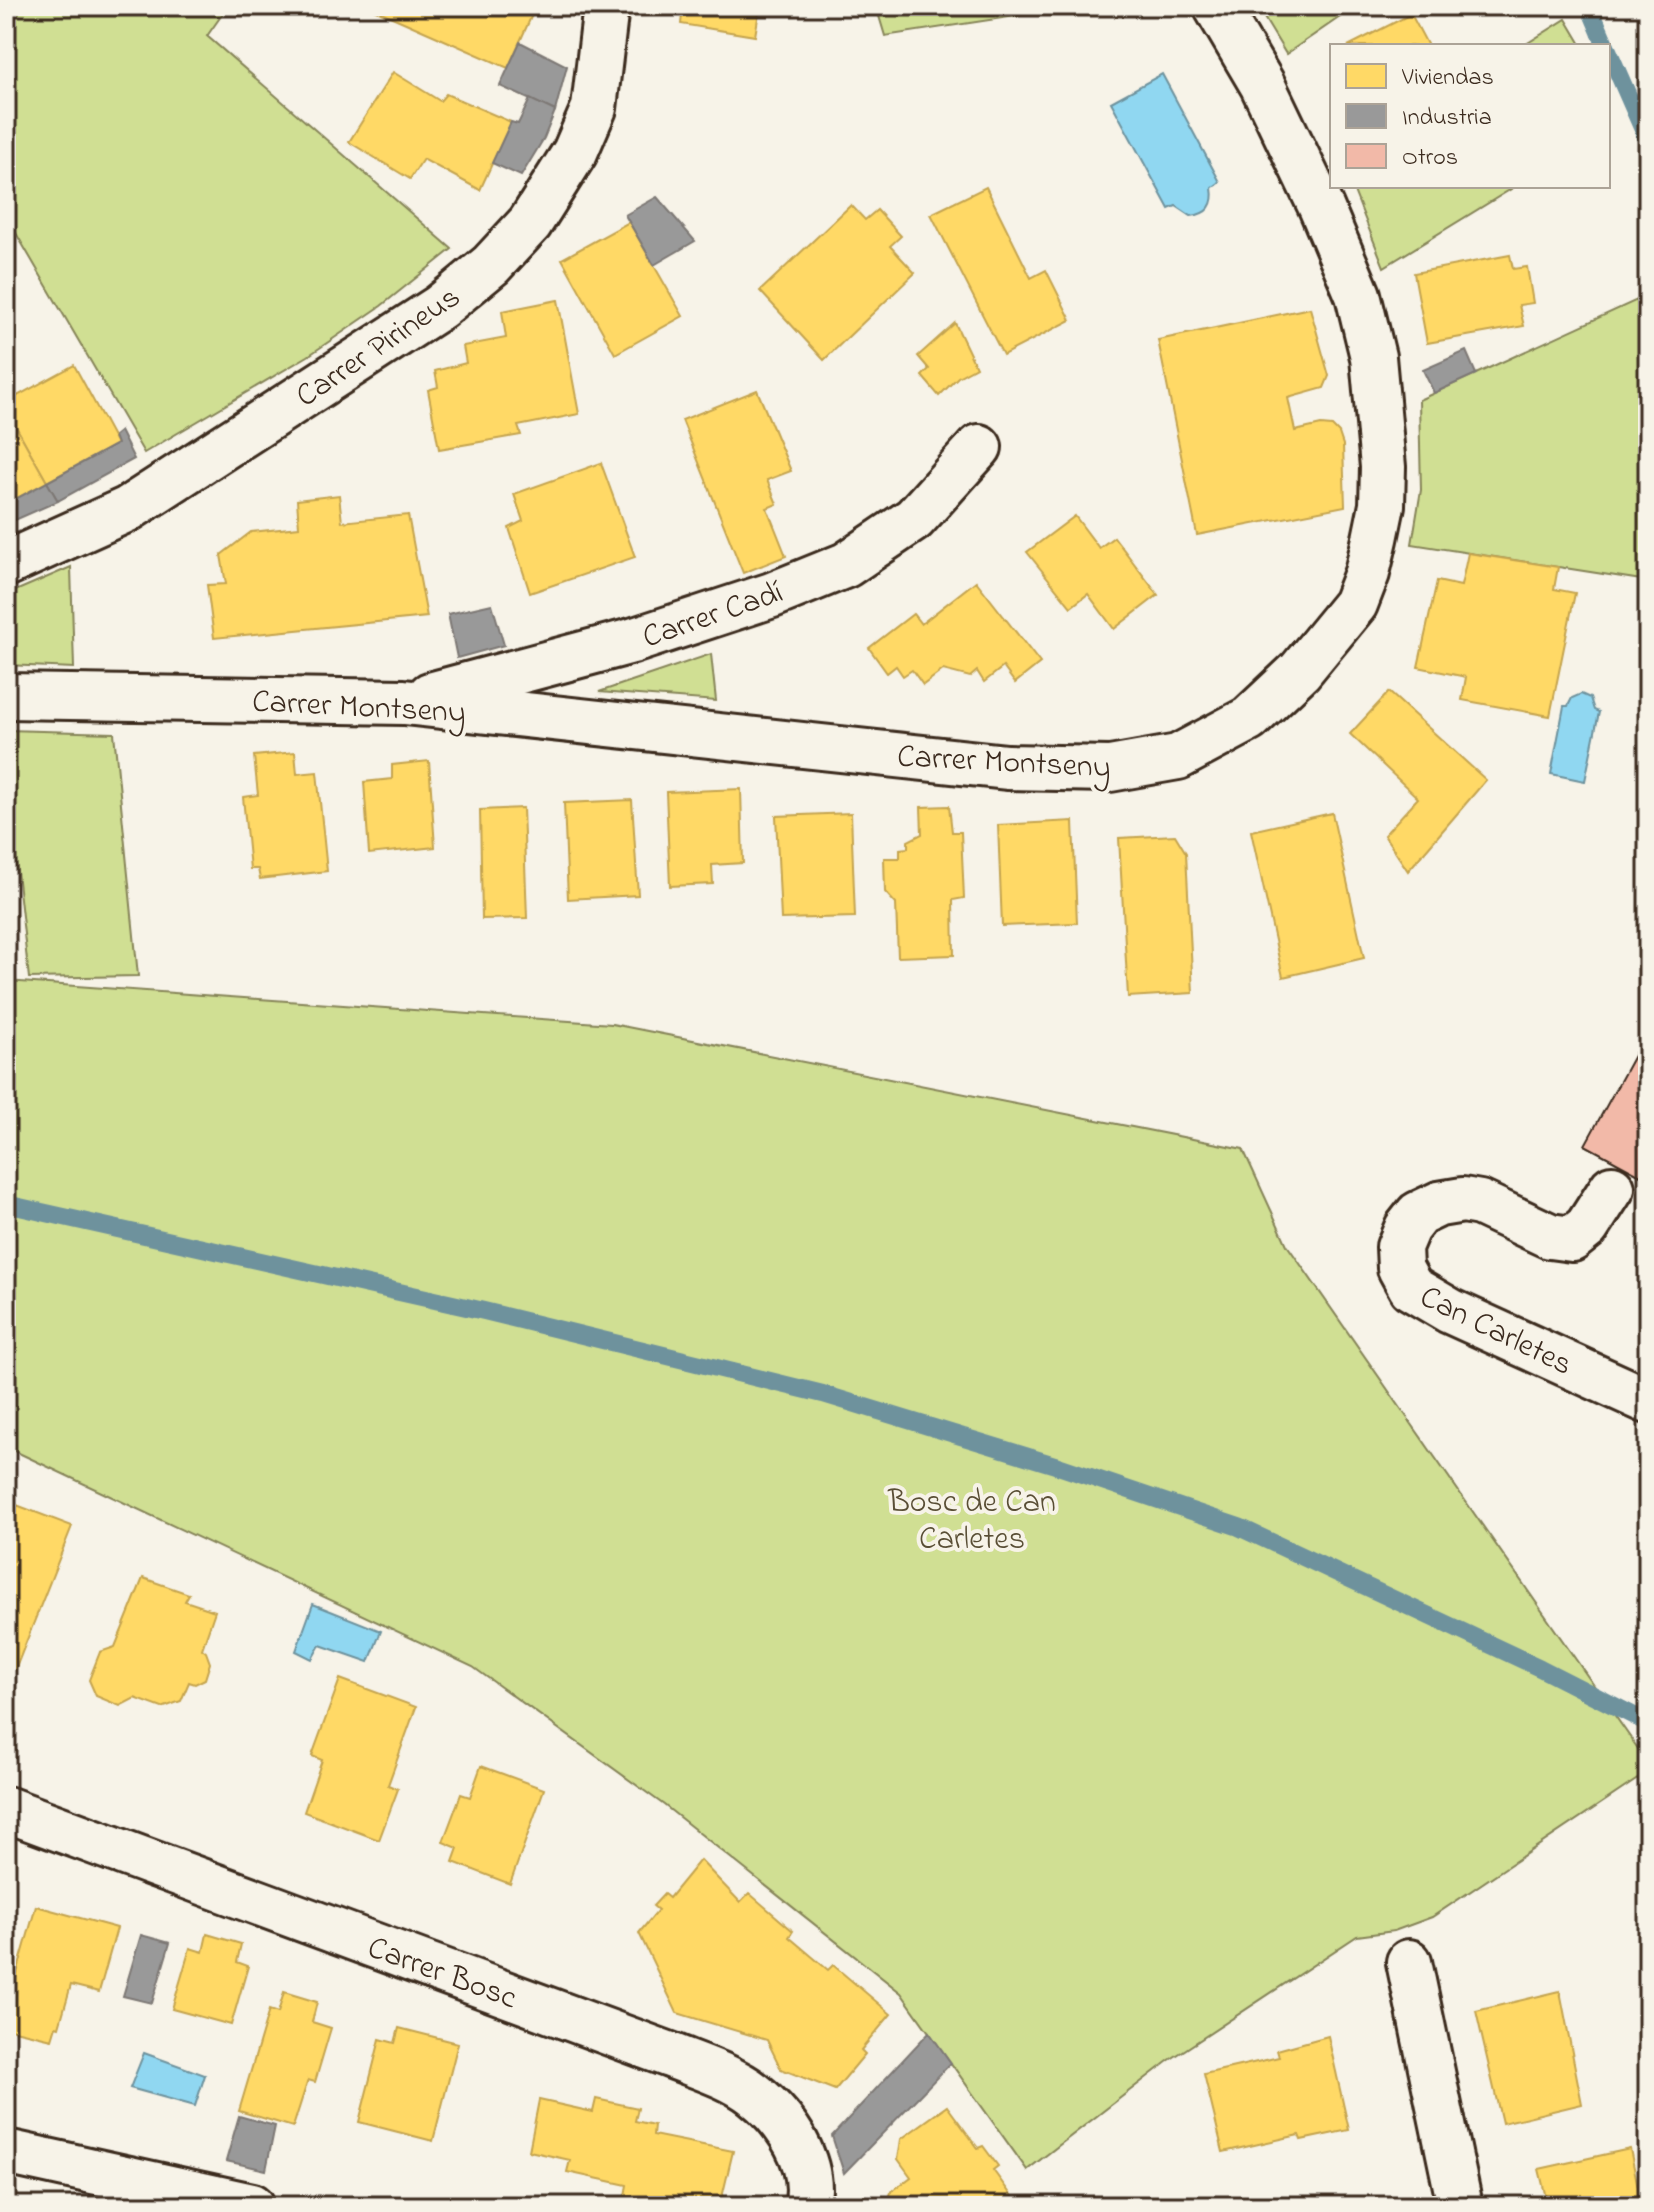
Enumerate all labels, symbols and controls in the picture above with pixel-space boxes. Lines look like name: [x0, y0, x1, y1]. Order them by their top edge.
legend: [1330, 44, 1610, 188]
text: Viviendas: [1401, 61, 1494, 96]
text: Industria: [1402, 101, 1492, 136]
text: Otros: [1402, 141, 1458, 176]
street label: Carrer Pirineus: [287, 275, 471, 420]
street label: Carrer Cadí: [637, 570, 790, 662]
street label: Carrer Montseny: [251, 679, 467, 738]
street label: Carrer Montseny: [896, 734, 1112, 793]
street label: Can Carletes: [1411, 1275, 1580, 1389]
park label: Bosc de Can Carletes: [887, 1480, 1056, 1564]
street label: Carrer Bosc: [361, 1926, 524, 2023]

